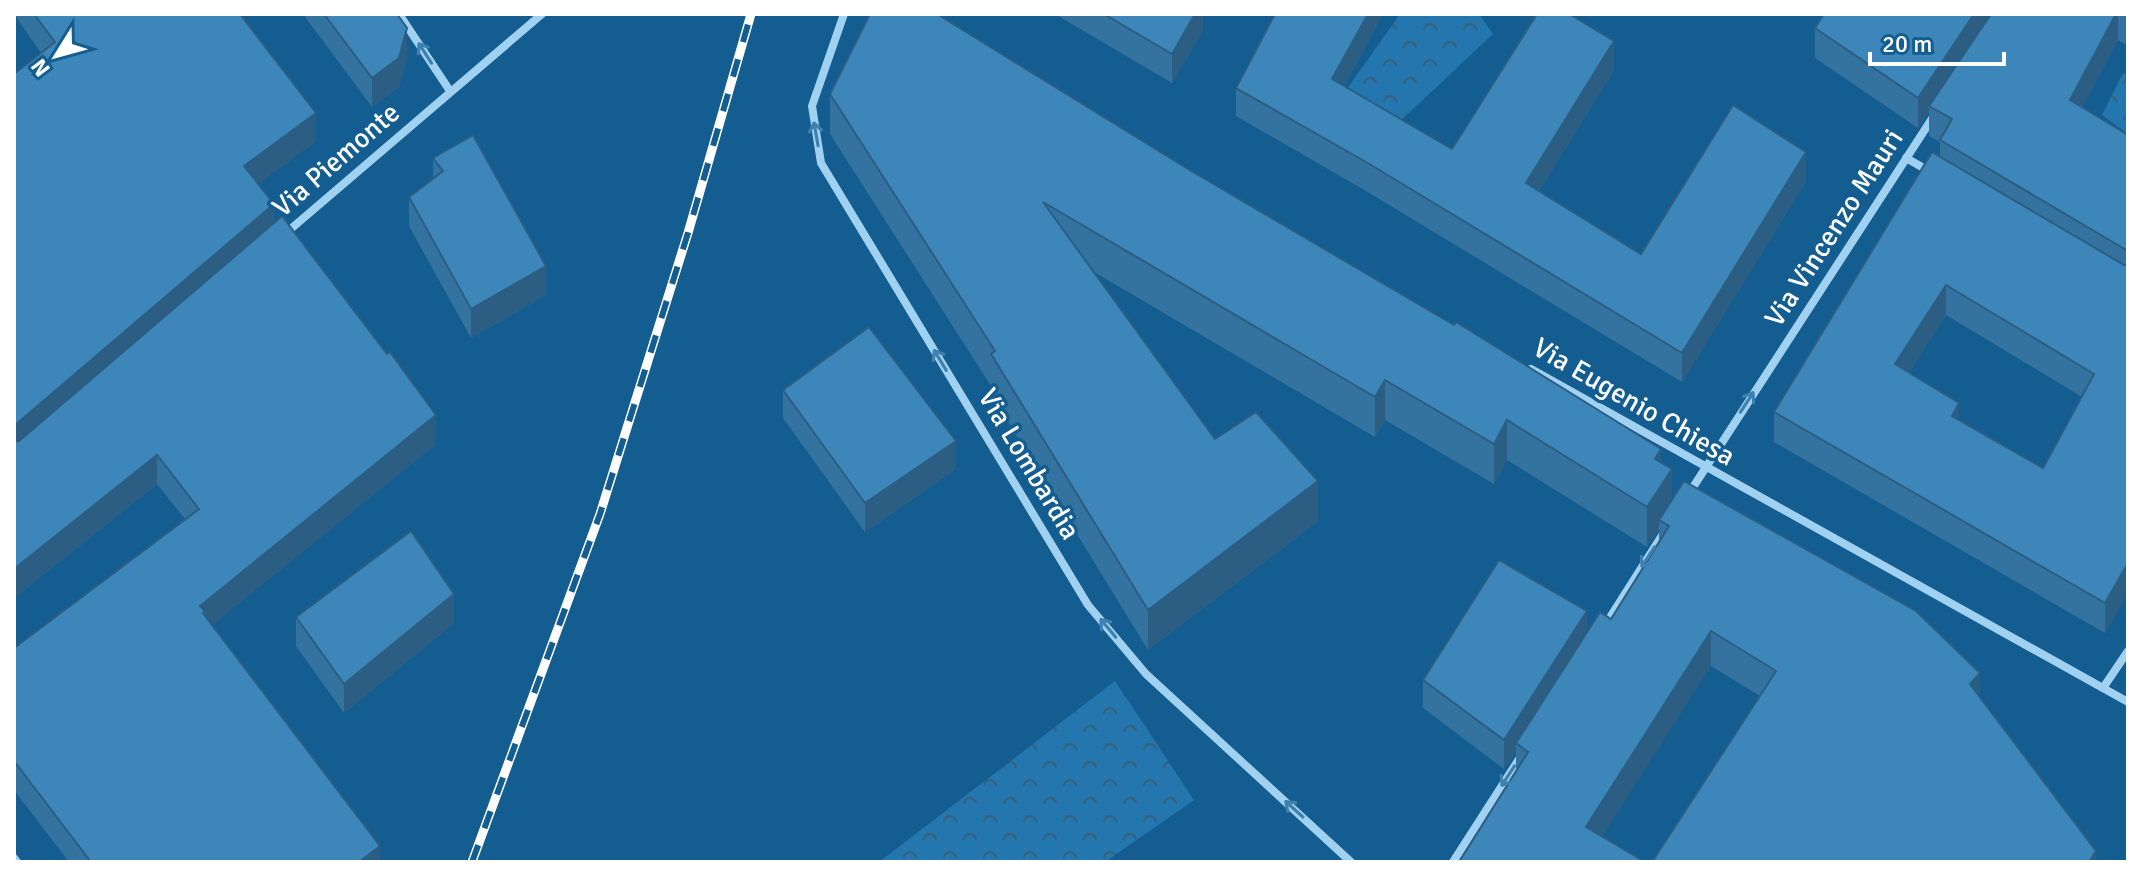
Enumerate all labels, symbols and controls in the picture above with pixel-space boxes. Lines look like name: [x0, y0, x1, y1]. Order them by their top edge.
north arrow: [16, 16, 96, 96]
scale bar: [1870, 16, 2004, 66]
text: 20 m: [1882, 29, 1932, 59]
one-way arrow: [416, 42, 433, 64]
text: N: [25, 53, 56, 82]
street label: Via Piemonte: [266, 96, 406, 224]
one-way arrow: [808, 122, 823, 147]
street label: Via Vincenzo Mauri: [1757, 123, 1911, 333]
street label: Via Eugenio Chiesa: [1527, 330, 1741, 474]
one-way arrow: [932, 350, 949, 372]
street label: Via Lombardia: [971, 382, 1087, 546]
one-way arrow: [1739, 392, 1756, 414]
one-way arrow: [1640, 545, 1656, 568]
one-way arrow: [1099, 619, 1117, 639]
one-way arrow: [1500, 764, 1516, 787]
one-way arrow: [1284, 801, 1304, 819]

